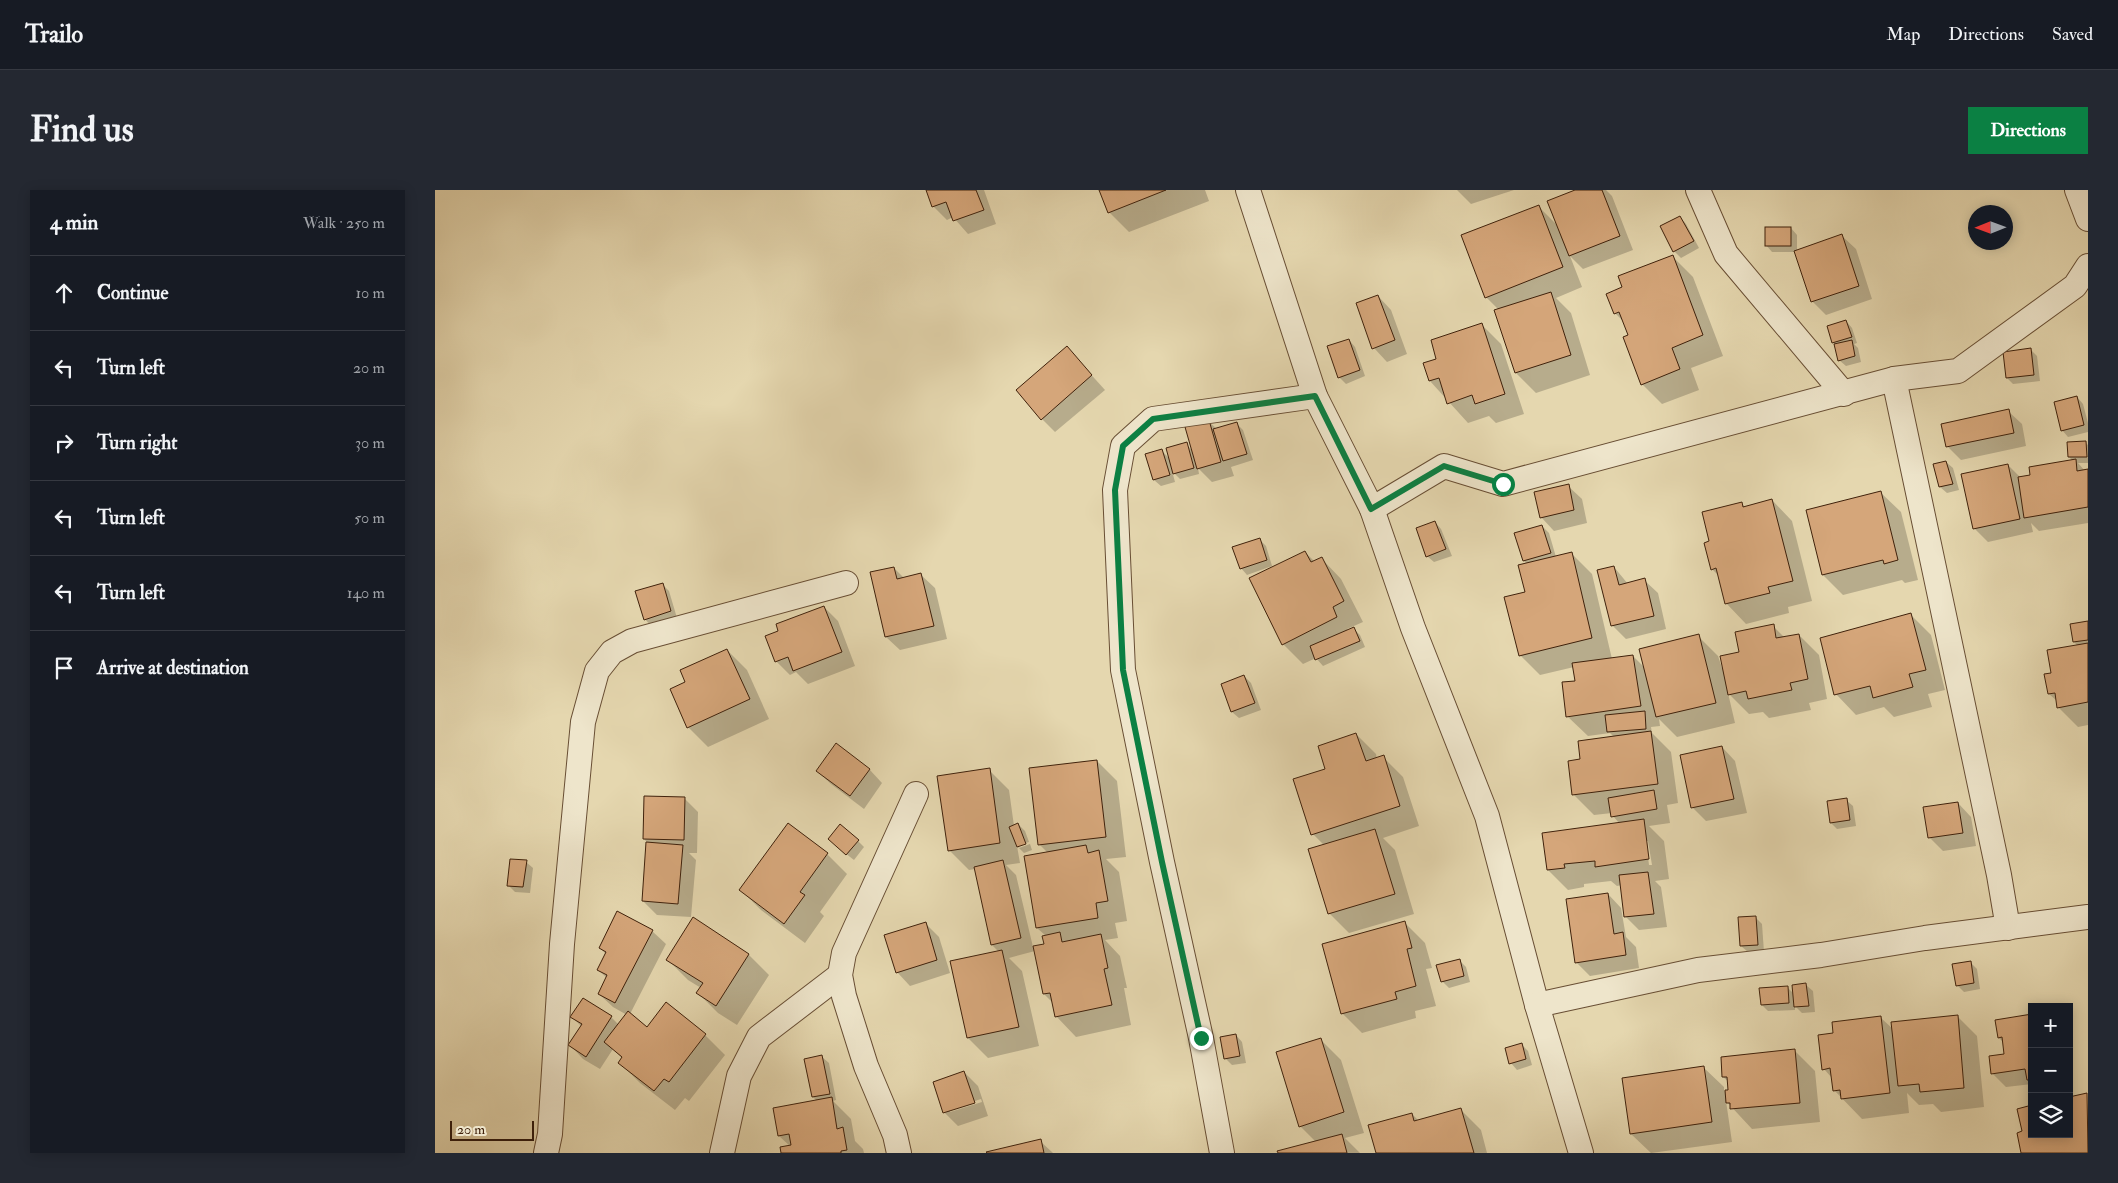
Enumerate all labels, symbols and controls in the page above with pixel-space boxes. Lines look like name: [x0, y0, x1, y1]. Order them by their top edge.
text: Trailo: [25, 19, 83, 50]
text: Map: [1887, 23, 1920, 46]
text: Directions: [1948, 23, 2024, 46]
text: Saved: [2052, 23, 2093, 46]
button: Directions: [1968, 107, 2088, 154]
text: Find us: [30, 108, 134, 152]
north arrow: [1968, 205, 2013, 250]
text: 4 min: [50, 209, 98, 236]
text: Walk · 250 m: [303, 213, 385, 233]
icon: ahead: [50, 279, 78, 307]
text: Continue: [97, 281, 168, 305]
text: 10 m: [355, 283, 385, 303]
icon: left: [50, 354, 78, 382]
text: Turn left: [97, 356, 165, 380]
text: 20 m: [353, 358, 385, 378]
icon: right: [50, 429, 78, 457]
text: Turn right: [97, 431, 177, 455]
text: 30 m: [355, 433, 385, 453]
route start: [1492, 473, 1515, 496]
icon: left: [50, 504, 78, 532]
text: Turn left: [97, 506, 165, 530]
text: 50 m: [354, 508, 385, 528]
icon: left: [50, 579, 78, 607]
text: Turn left: [97, 581, 165, 605]
text: 140 m: [347, 583, 385, 603]
icon: arrive: [50, 654, 78, 682]
text: Arrive at destination: [97, 656, 249, 680]
map controls: [2028, 1003, 2073, 1138]
button: +: [2028, 1003, 2073, 1048]
route end: [1190, 1027, 1213, 1050]
button: −: [2028, 1048, 2073, 1093]
button: layers: [2028, 1093, 2073, 1138]
scale bar: [450, 1118, 534, 1141]
text: 20 m: [457, 1121, 485, 1138]

